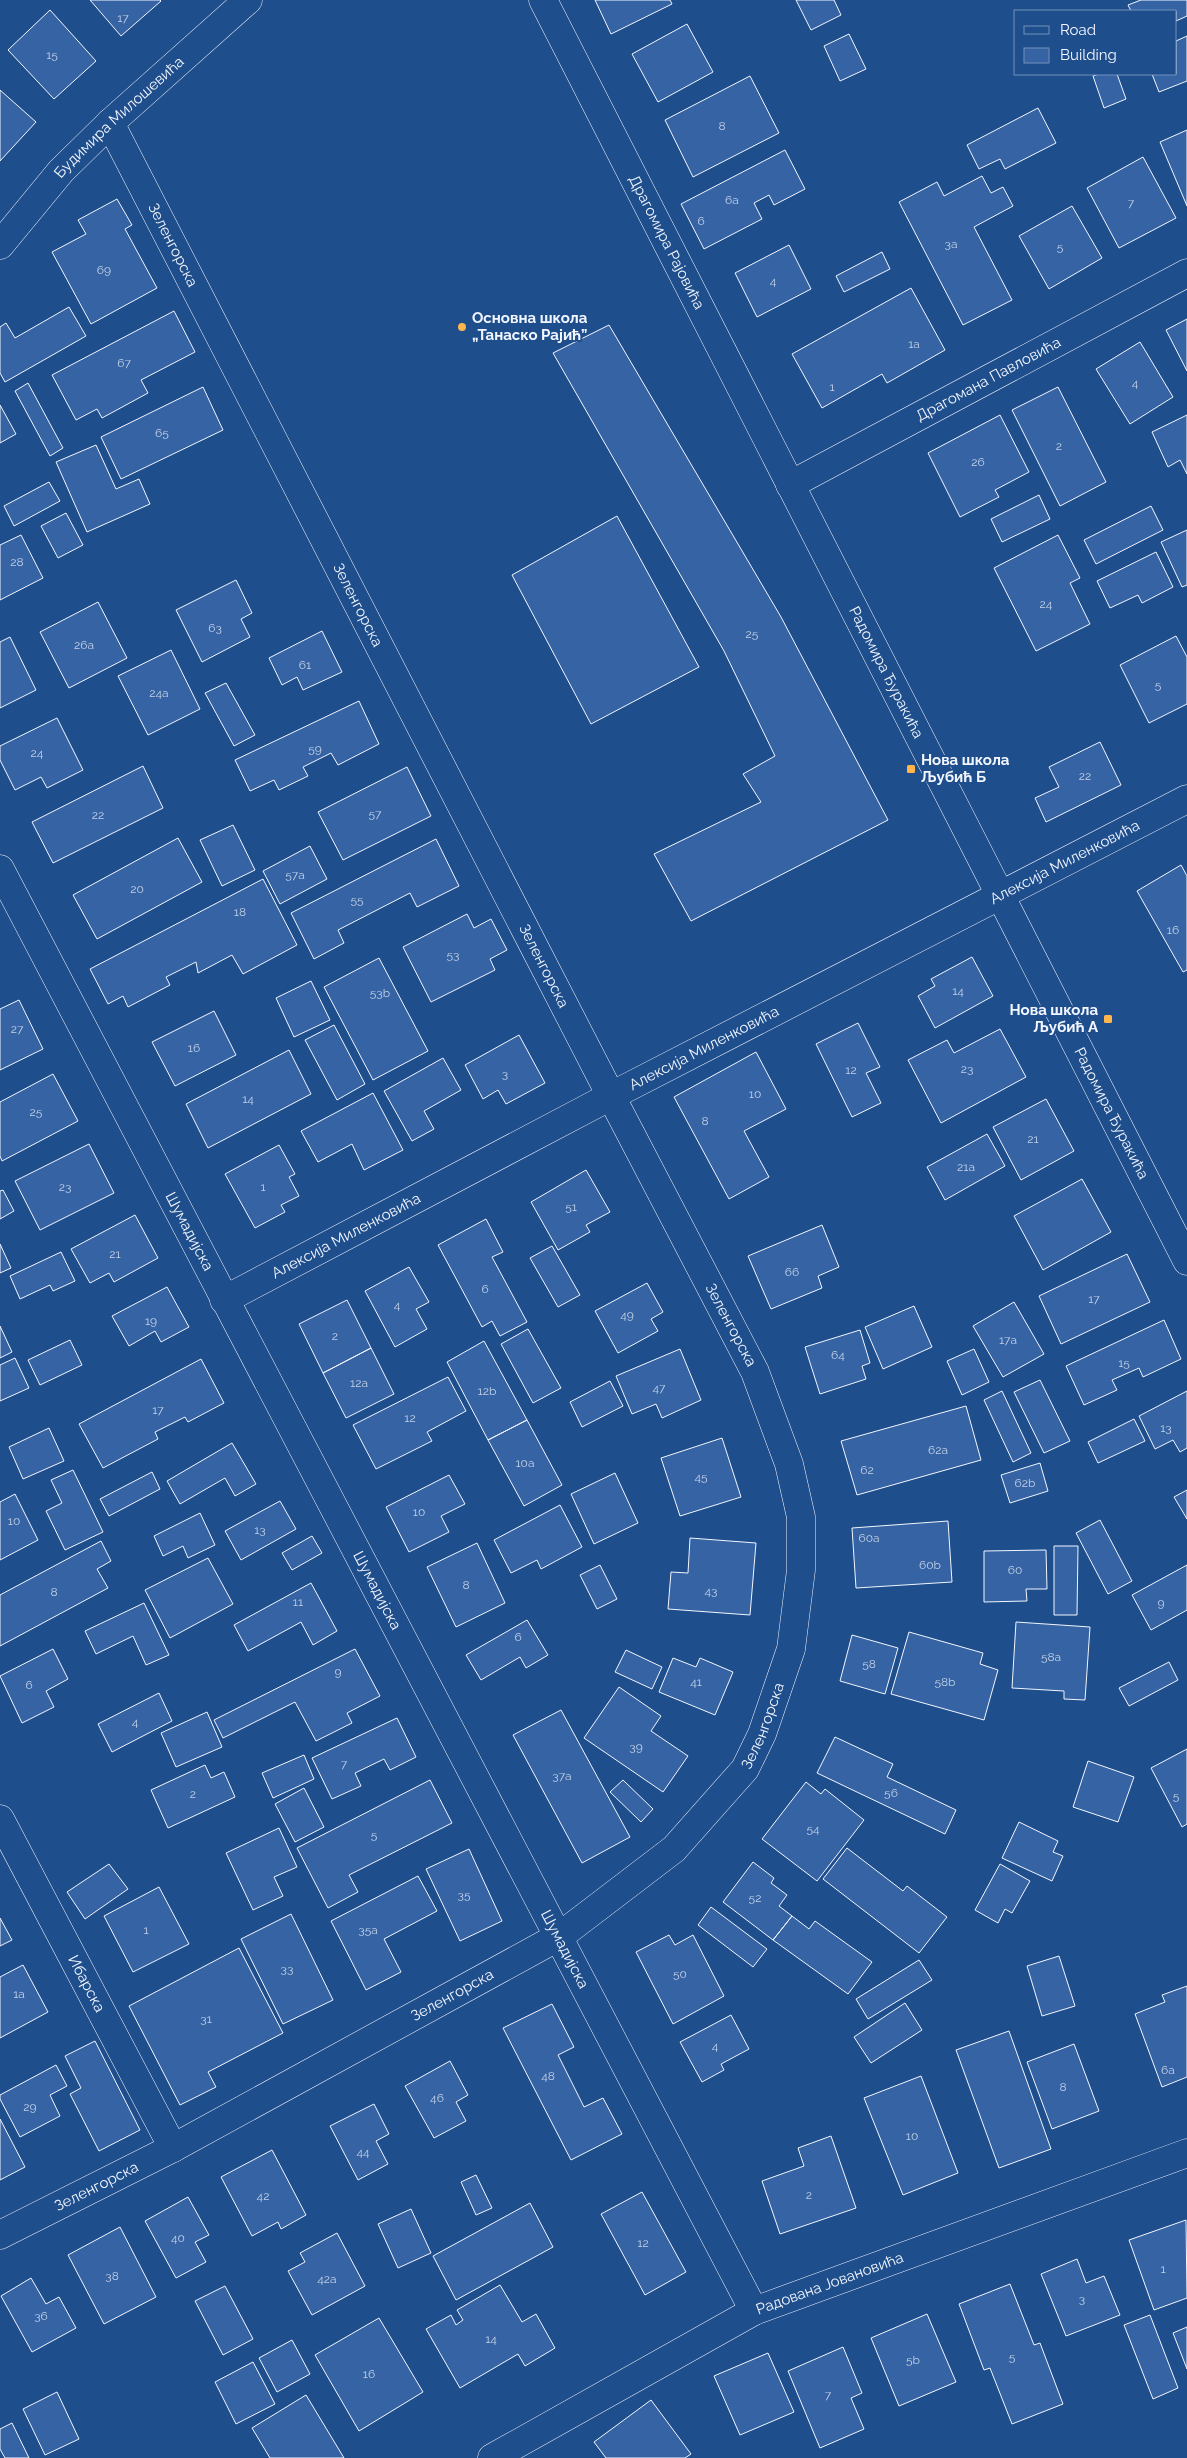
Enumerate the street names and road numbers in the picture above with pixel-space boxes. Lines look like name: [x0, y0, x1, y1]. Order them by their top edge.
street label: Будимира Милошевића: [50, 53, 187, 181]
street label: Драгомира Рајовића: [625, 172, 708, 312]
street label: Зеленгорска: [144, 200, 202, 290]
street label: Драгомана Павловића: [913, 333, 1064, 425]
street label: Зеленгорска: [329, 560, 387, 650]
street label: Радомира Ђуракића: [845, 603, 928, 741]
street label: Алексија Миленковића: [987, 816, 1143, 908]
street label: Зеленгорска: [515, 921, 573, 1011]
street label: Алексија Миленковића: [626, 1002, 782, 1094]
street label: Радомира Ђуракића: [1070, 1044, 1153, 1182]
street label: Шумадијска: [162, 1189, 217, 1274]
street label: Алексија Миленковића: [268, 1189, 424, 1282]
street label: Зеленгорска: [702, 1280, 760, 1370]
street label: Шумадијска: [349, 1548, 405, 1633]
street label: Зеленгорска: [737, 1680, 788, 1772]
street label: Шумадијска: [537, 1907, 593, 1992]
street label: Ибарска: [64, 1952, 109, 2015]
street label: Зеленгорска: [408, 1965, 497, 2025]
street label: Зеленгорска: [52, 2158, 141, 2215]
street label: Радована Јовановића: [754, 2248, 906, 2318]

